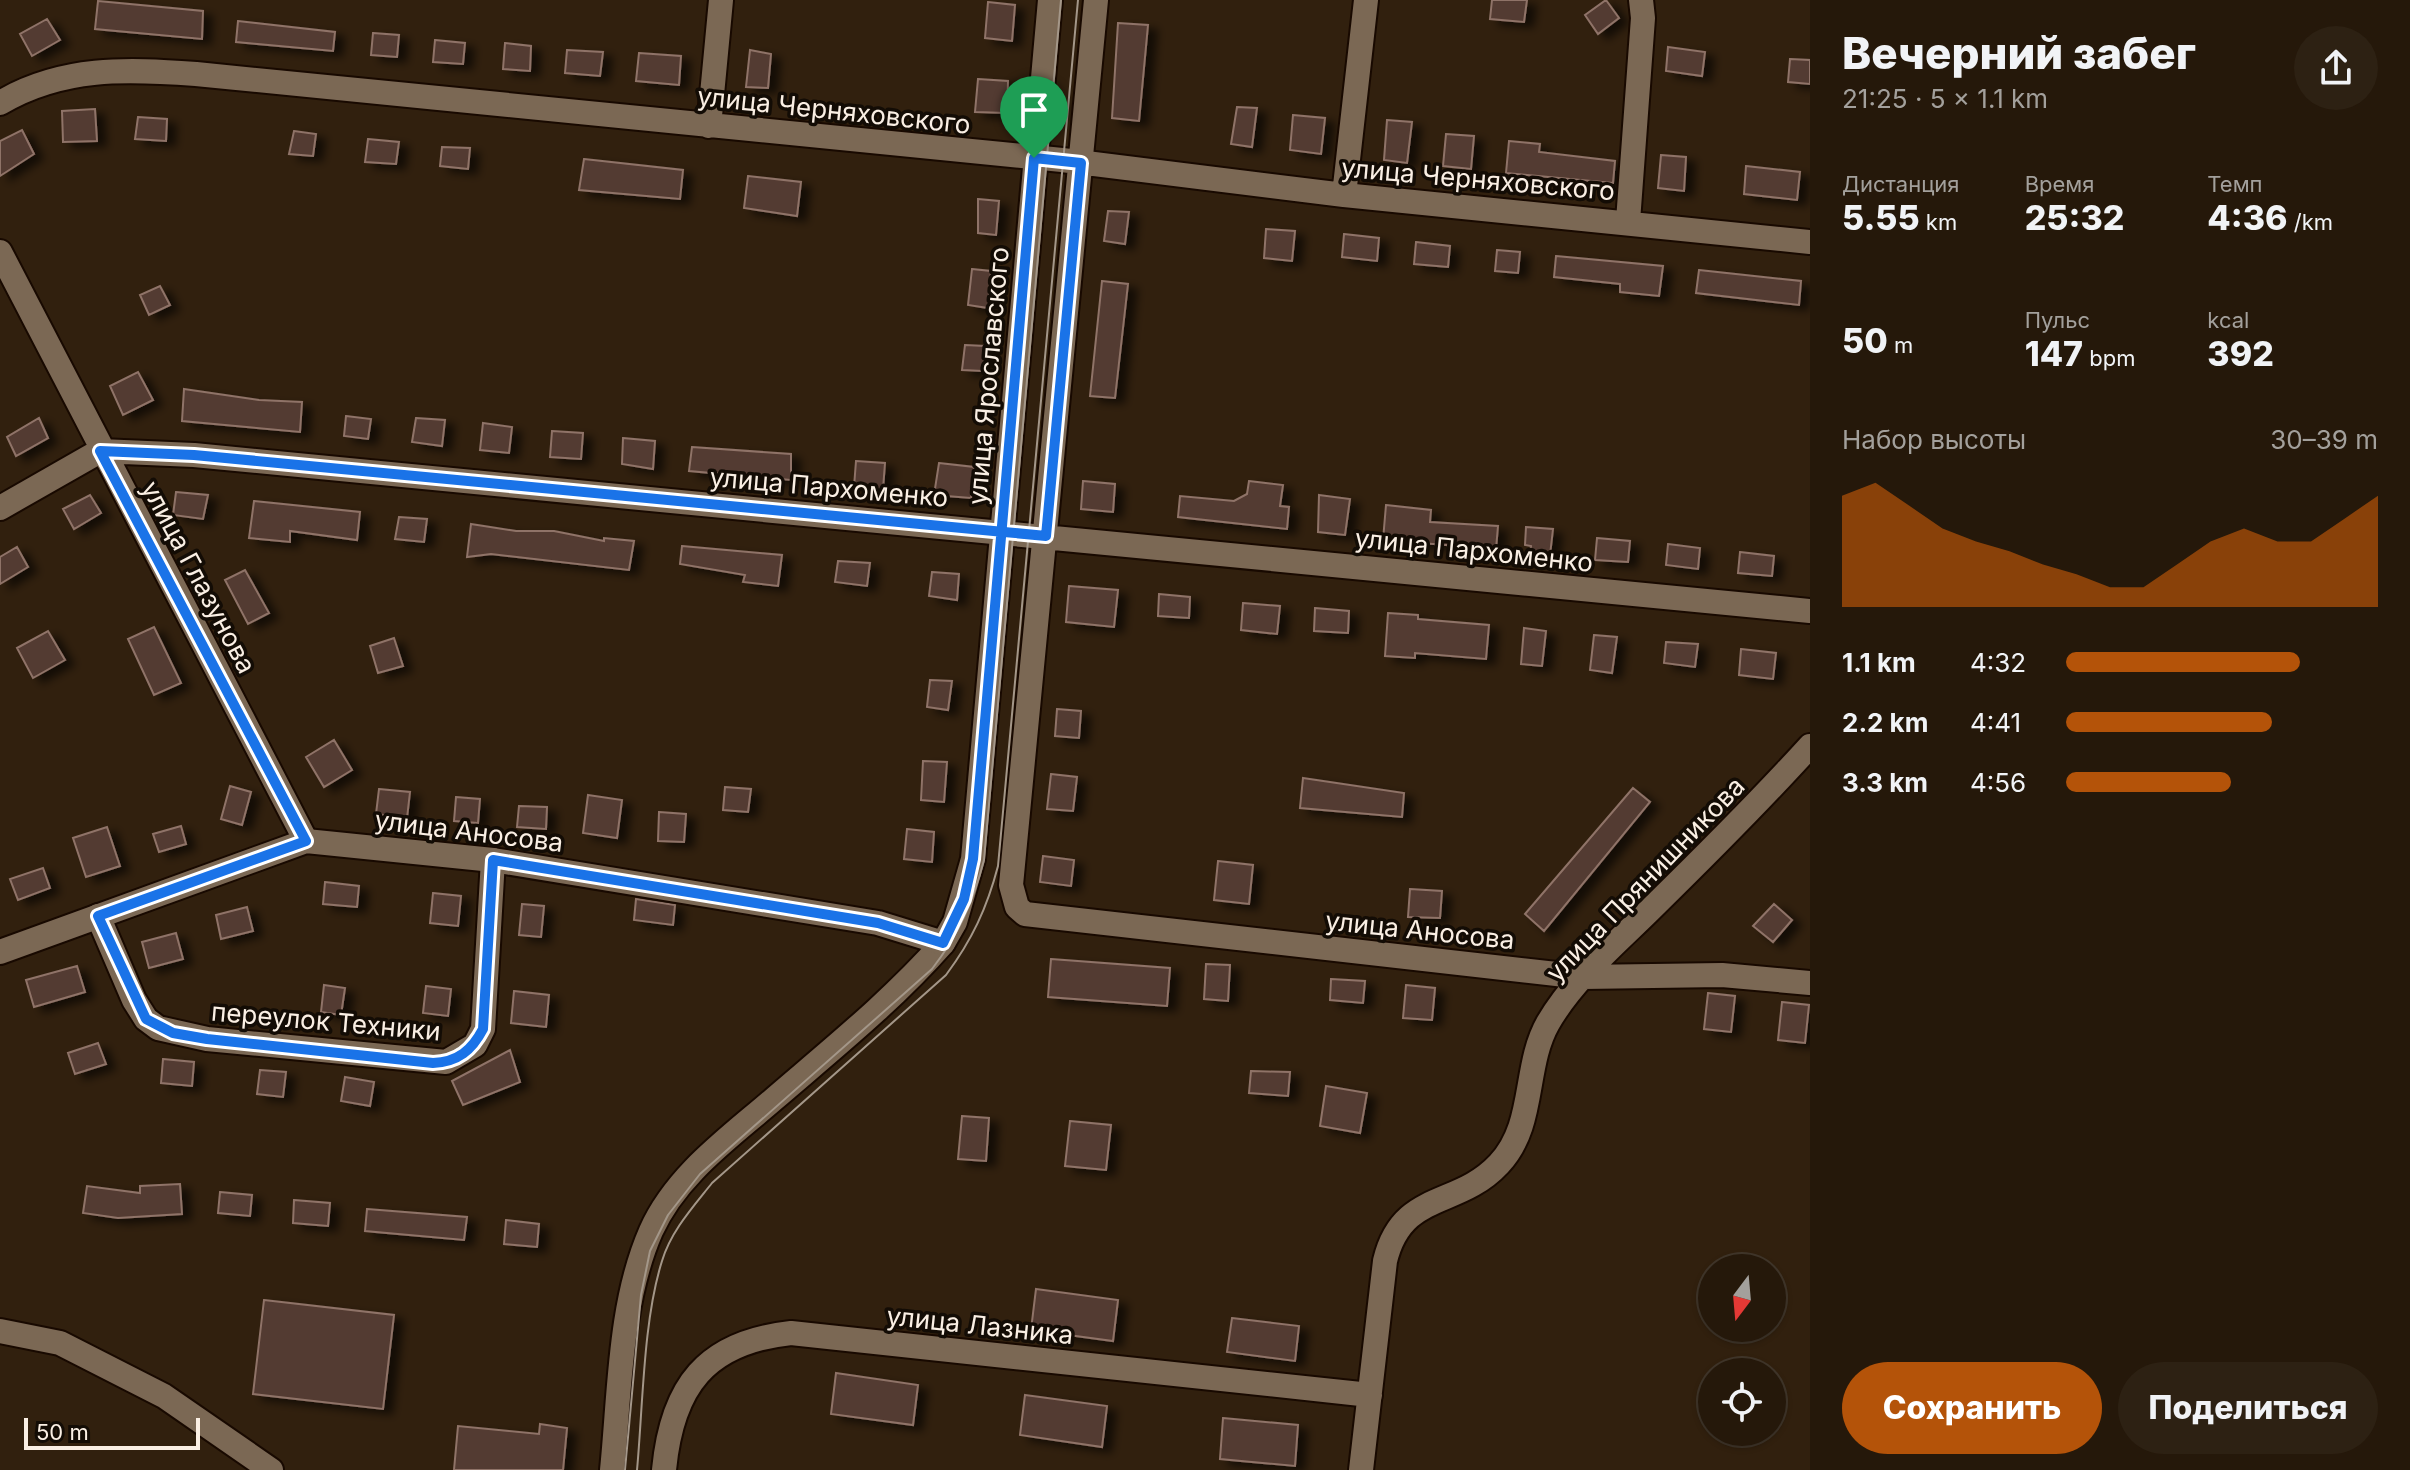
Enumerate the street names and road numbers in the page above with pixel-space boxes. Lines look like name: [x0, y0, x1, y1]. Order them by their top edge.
street label: улица Черняховского: [696, 80, 972, 140]
street label: улица Черняховского: [1340, 152, 1616, 206]
street label: улица Ярославского: [961, 246, 1015, 506]
street label: улица Пархоменко: [708, 461, 950, 513]
street label: улица Глазунова: [135, 476, 263, 678]
street label: улица Пархоменко: [1353, 522, 1595, 578]
street label: улица Прянишникова: [1539, 770, 1751, 988]
street label: улица Аносова: [373, 804, 565, 858]
street label: улица Аносова: [1324, 905, 1516, 955]
street label: переулок Техники: [210, 996, 442, 1046]
street label: улица Лазника: [885, 1300, 1075, 1350]

